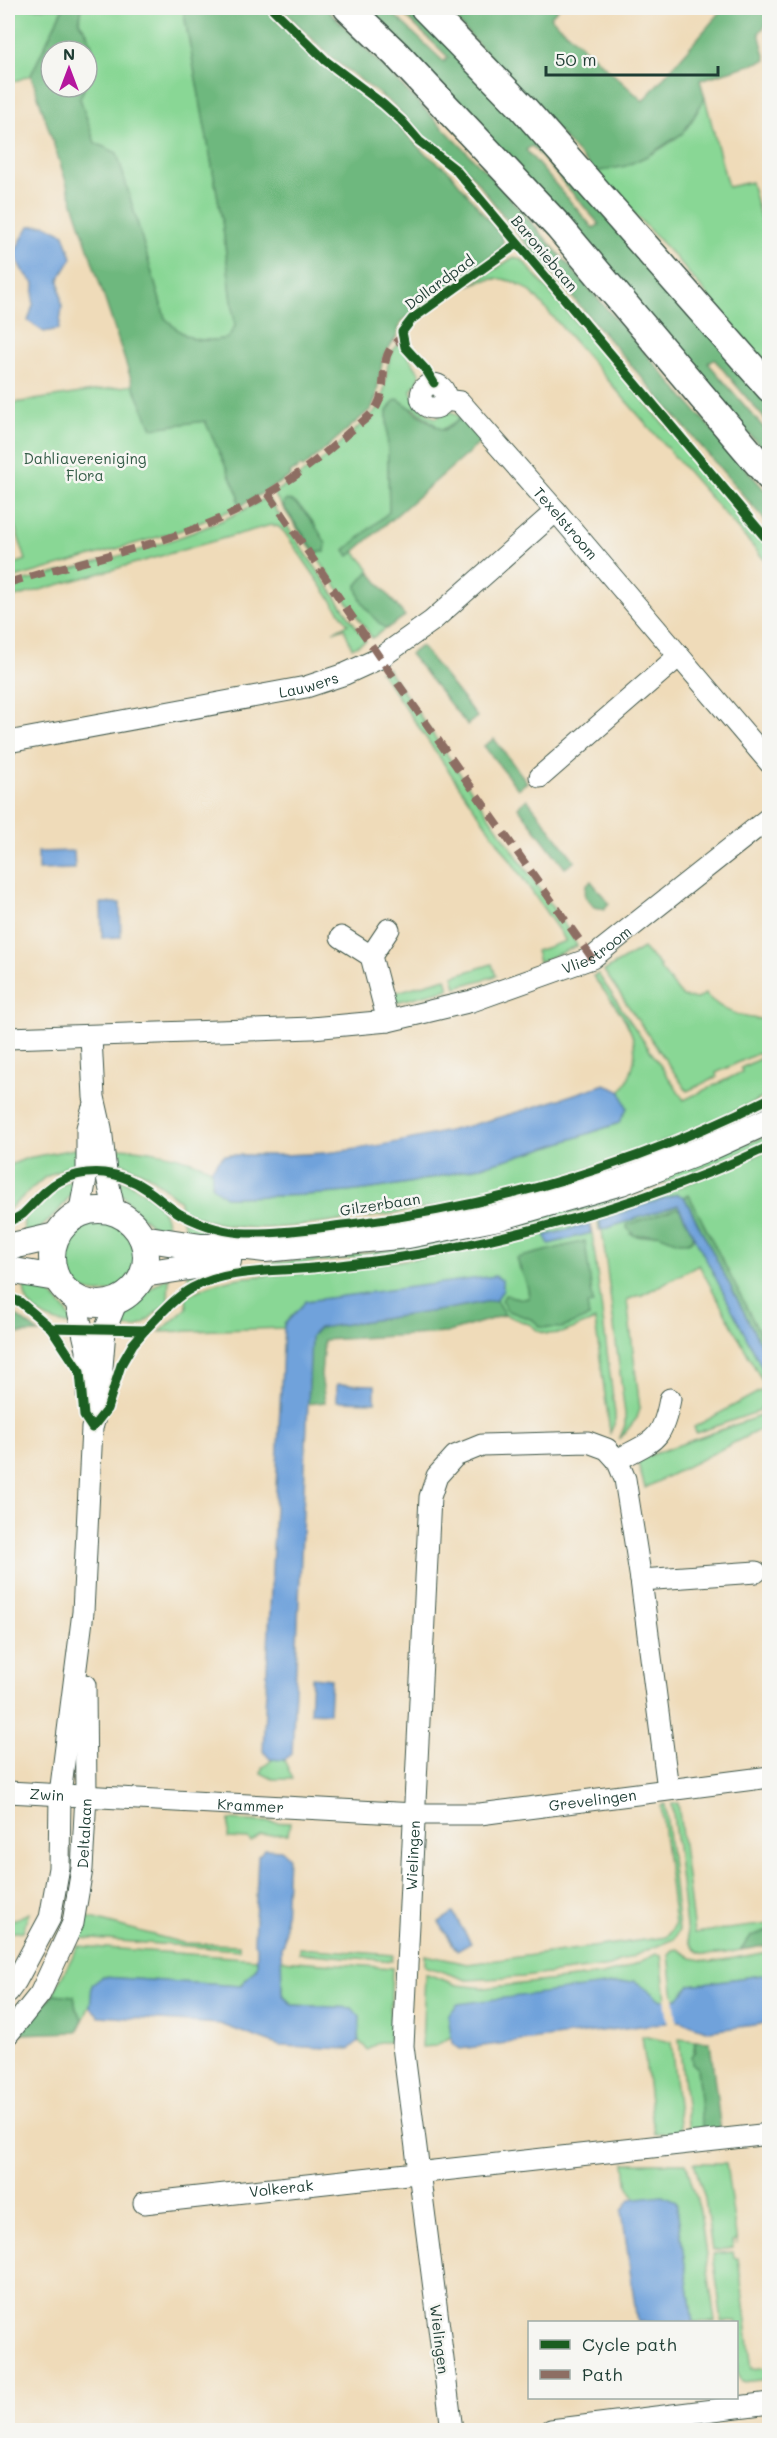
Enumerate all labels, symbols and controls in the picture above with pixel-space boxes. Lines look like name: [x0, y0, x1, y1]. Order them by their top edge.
north arrow: [39, 39, 99, 99]
scale bar: [546, 39, 718, 77]
text: N: [63, 43, 75, 64]
text: 50 m: [555, 47, 597, 71]
street label: Baroniebaan: [507, 211, 583, 295]
street label: Dollardpad: [400, 250, 478, 314]
park label: Dahliavereniging Flora: [23, 448, 147, 485]
street label: Texelstroom: [529, 483, 603, 564]
street label: Lauwers: [277, 667, 341, 702]
street label: Vliestroom: [559, 921, 635, 978]
street label: Gilzerbaan: [338, 1188, 422, 1220]
street label: Zwin: [29, 1783, 65, 1805]
street label: Grevelingen: [547, 1784, 637, 1815]
street label: Krammer: [217, 1793, 285, 1817]
street label: Deltalaan: [72, 1798, 96, 1869]
street label: Wielingen: [401, 1820, 424, 1891]
street label: Volkerak: [248, 2174, 314, 2201]
street label: Wielingen: [426, 2303, 454, 2375]
legend: [528, 2321, 738, 2399]
text: Cycle path: [582, 2332, 677, 2356]
text: Path: [582, 2362, 622, 2386]

